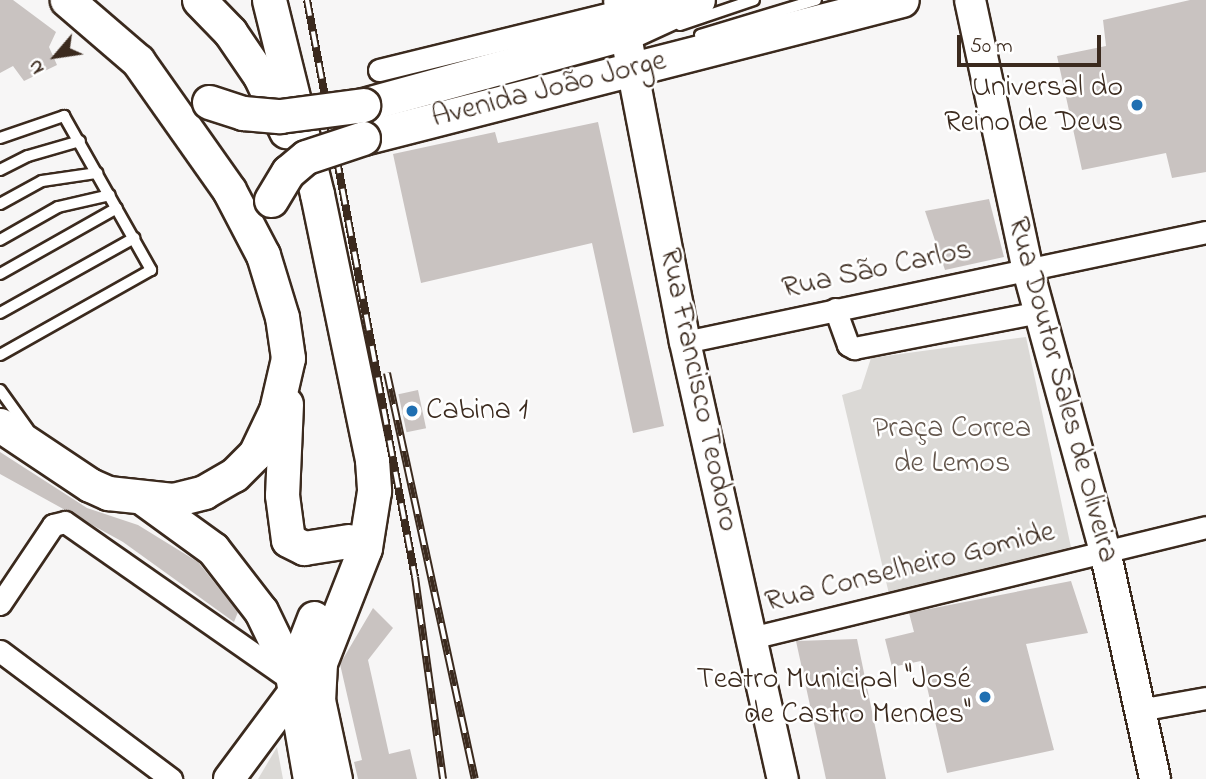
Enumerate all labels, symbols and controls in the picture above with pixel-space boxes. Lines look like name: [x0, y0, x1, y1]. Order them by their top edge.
north arrow: [21, 21, 91, 91]
scale bar: [961, 21, 1104, 65]
text: 50 m: [970, 32, 1013, 62]
street label: Avenida João Jorge: [428, 43, 670, 137]
text: N: [22, 54, 52, 79]
place label: Universal do Reino de Deus: [944, 70, 1123, 140]
marker: Universal do Reino de Deus: [1129, 97, 1145, 113]
street label: Rua Doutor Sales de Oliveira: [999, 213, 1125, 567]
street label: Rua São Carlos: [779, 232, 975, 308]
street label: Rua Francisco Teodoro: [650, 245, 746, 535]
place label: Cabina 1: [426, 393, 528, 429]
marker: Cabina 1: [404, 403, 420, 419]
park label: Praça Correa de Lemos: [873, 411, 1031, 481]
street label: Rua Conselheiro Gomide: [762, 515, 1058, 621]
place label: Teatro Municipal "José de Castro Mendes": [696, 662, 971, 732]
marker: Teatro Municipal "José de Castro Mendes": [977, 689, 993, 705]

